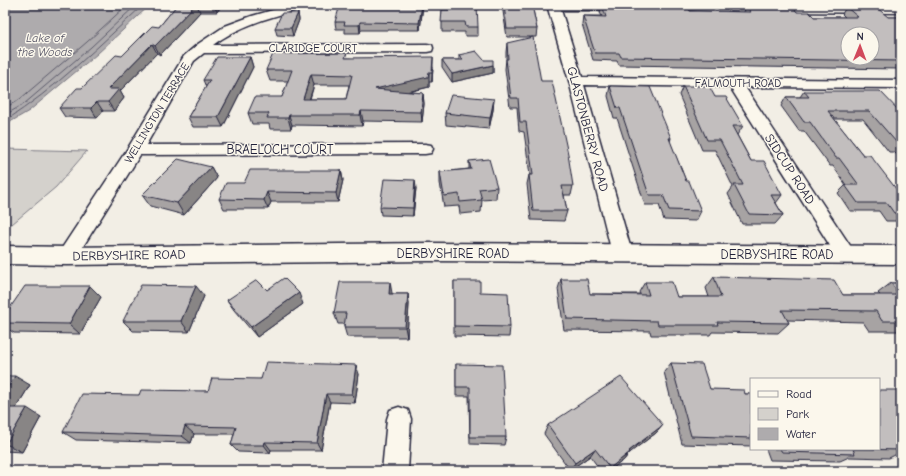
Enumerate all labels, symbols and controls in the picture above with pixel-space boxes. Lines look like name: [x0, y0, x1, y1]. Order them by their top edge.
north arrow: [840, 26, 880, 66]
text: N: [856, 30, 864, 43]
water label: Lake of the Woods: [18, 31, 72, 59]
street label: CLARIDGE COURT: [269, 42, 357, 55]
street label: WELLINGTON TERRACE: [122, 60, 192, 166]
street label: GLASTONBERRY ROAD: [564, 65, 612, 193]
street label: FALMOUTH ROAD: [695, 77, 781, 90]
street label: SIDCUP ROAD: [762, 131, 818, 207]
street label: BRAELOCH COURT: [226, 142, 334, 157]
street label: DERBYSHIRE ROAD: [397, 246, 509, 261]
street label: DERBYSHIRE ROAD: [72, 247, 186, 263]
street label: DERBYSHIRE ROAD: [721, 247, 833, 262]
legend: [750, 378, 880, 450]
text: Road: [786, 387, 812, 401]
text: Park: [786, 407, 809, 421]
text: Water: [786, 427, 816, 441]

